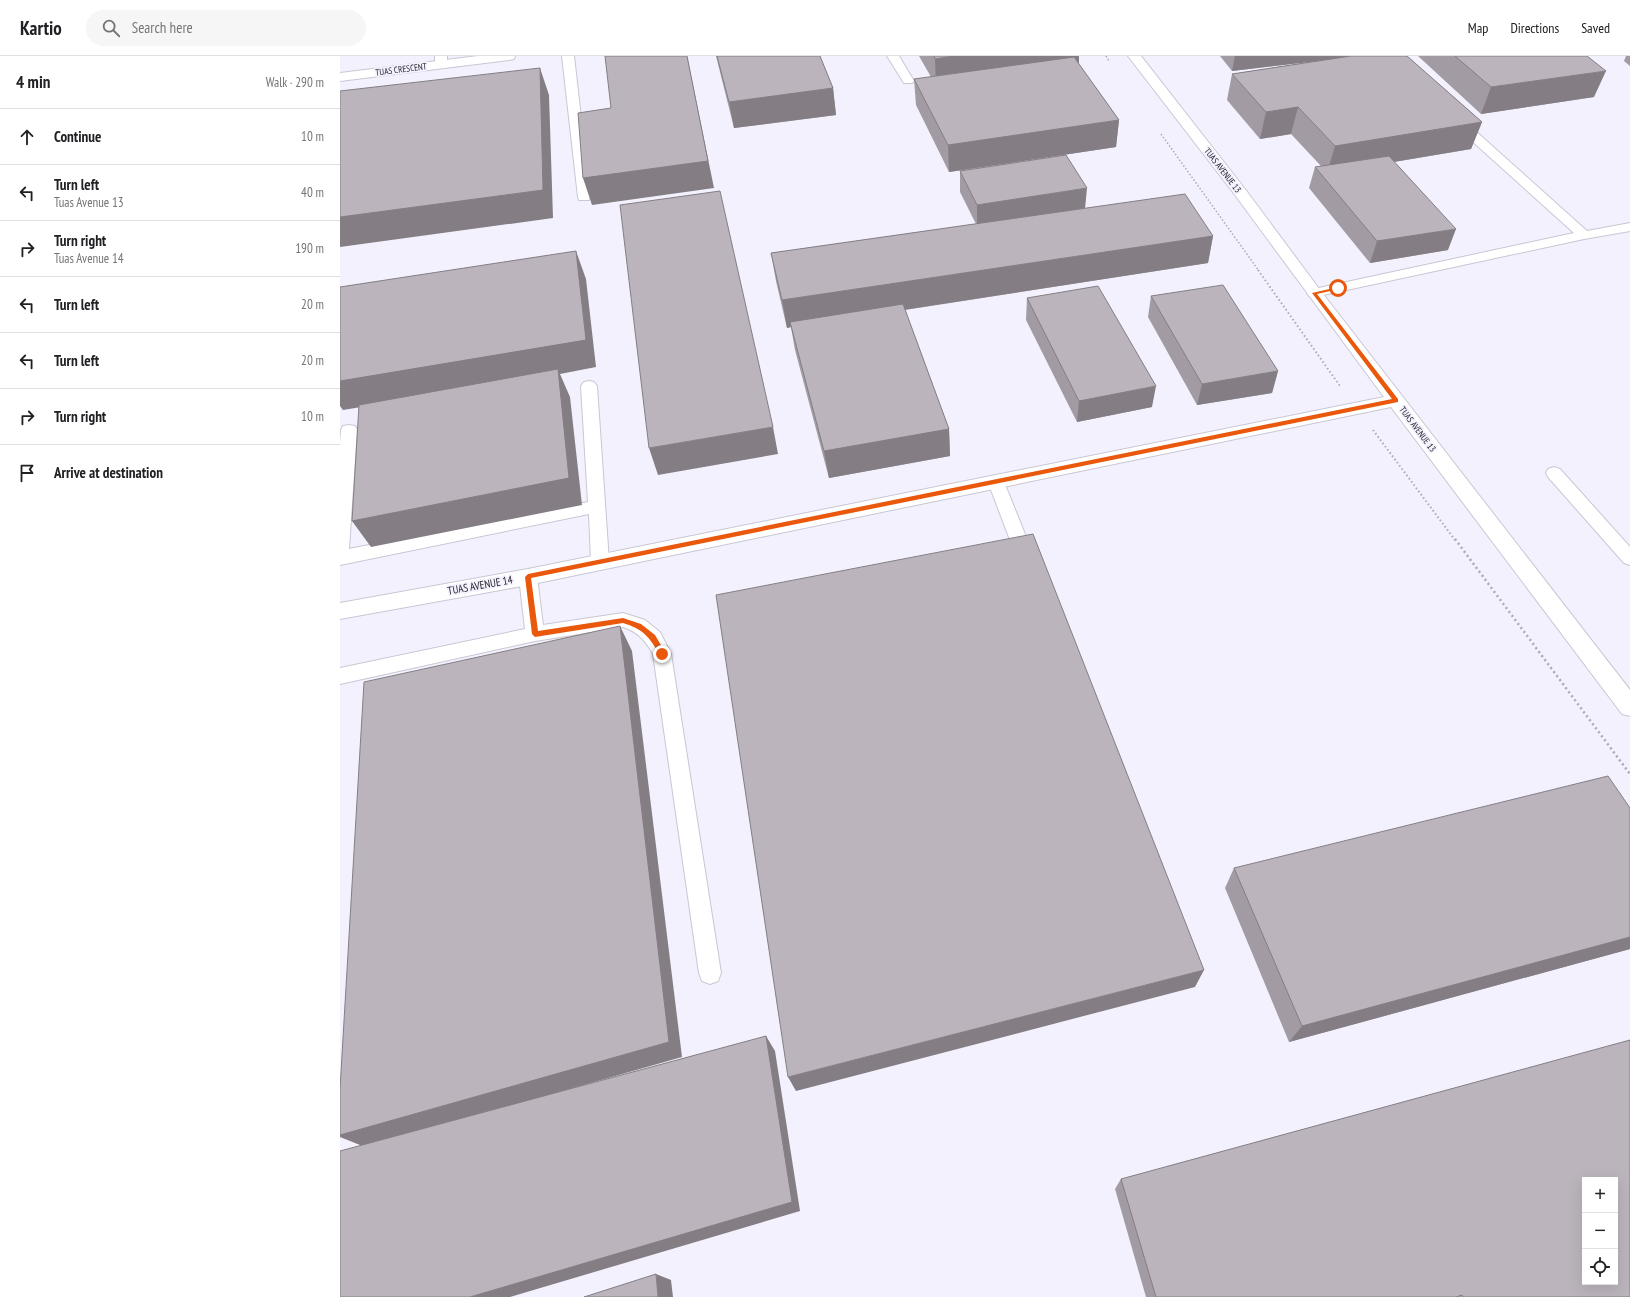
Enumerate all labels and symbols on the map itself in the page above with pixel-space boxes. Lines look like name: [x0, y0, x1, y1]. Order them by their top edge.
street label: TUAS CRESCENT: [375, 60, 427, 78]
street label: TUAS AVENUE 13: [1202, 145, 1244, 195]
route start: [1329, 279, 1347, 297]
street label: TUAS AVENUE 13: [1397, 404, 1439, 454]
street label: TUAS AVENUE 14: [446, 572, 514, 598]
route end: [653, 645, 671, 663]

